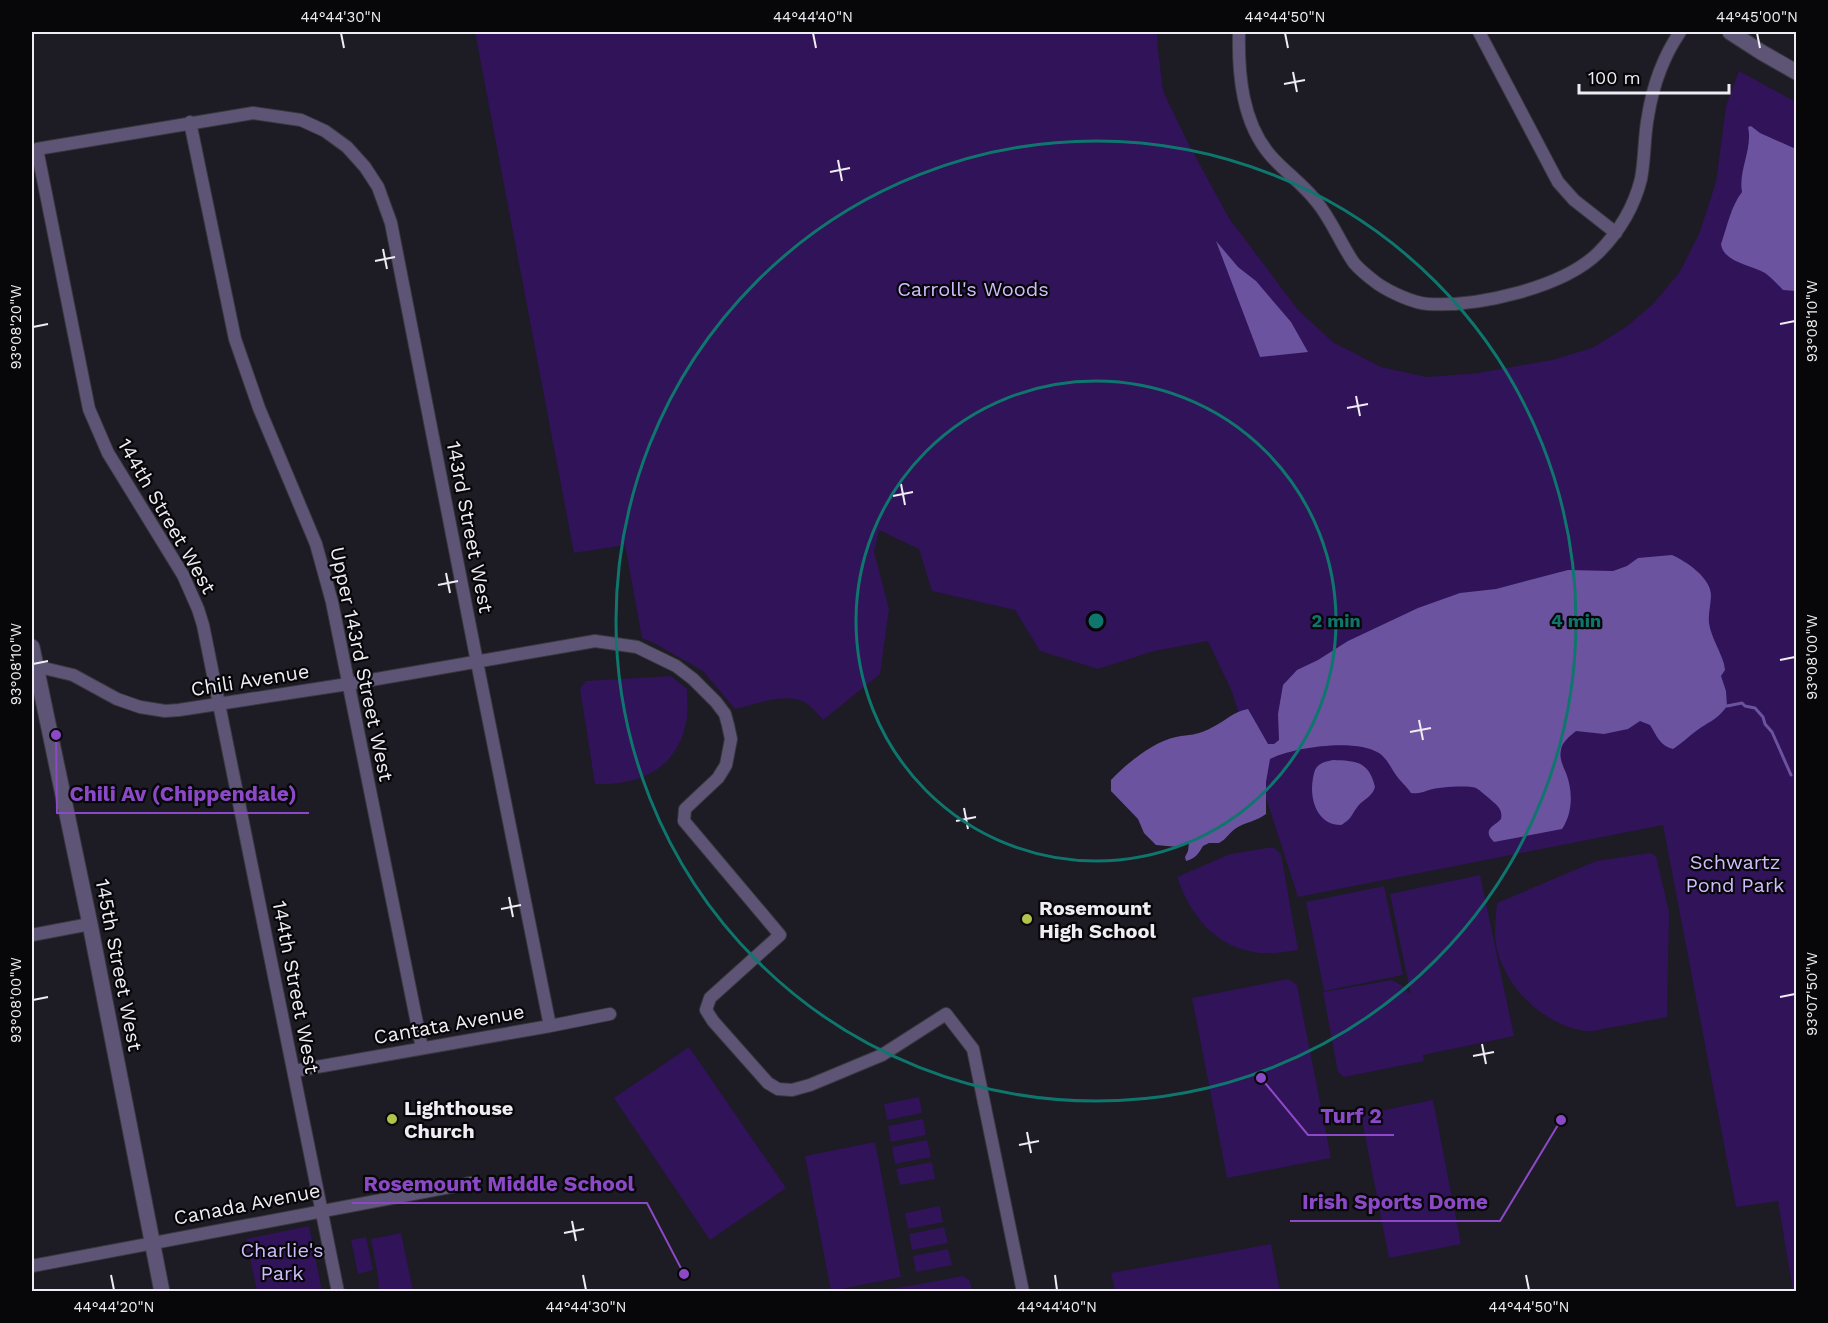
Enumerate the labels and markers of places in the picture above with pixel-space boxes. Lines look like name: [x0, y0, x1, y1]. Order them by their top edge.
centre of rings: [1086, 611, 1106, 631]
callout: Chili Av (Chippendale): [57, 774, 309, 813]
place label: Rosemount High School: [1039, 896, 1157, 943]
marker: Rosemount High School: [1020, 912, 1034, 926]
place label: Lighthouse Church: [404, 1096, 513, 1143]
callout: Turf 2: [1308, 1096, 1394, 1135]
marker: Lighthouse Church: [385, 1112, 399, 1126]
callout: Rosemount Middle School: [352, 1164, 647, 1203]
callout: Irish Sports Dome: [1290, 1182, 1500, 1221]

